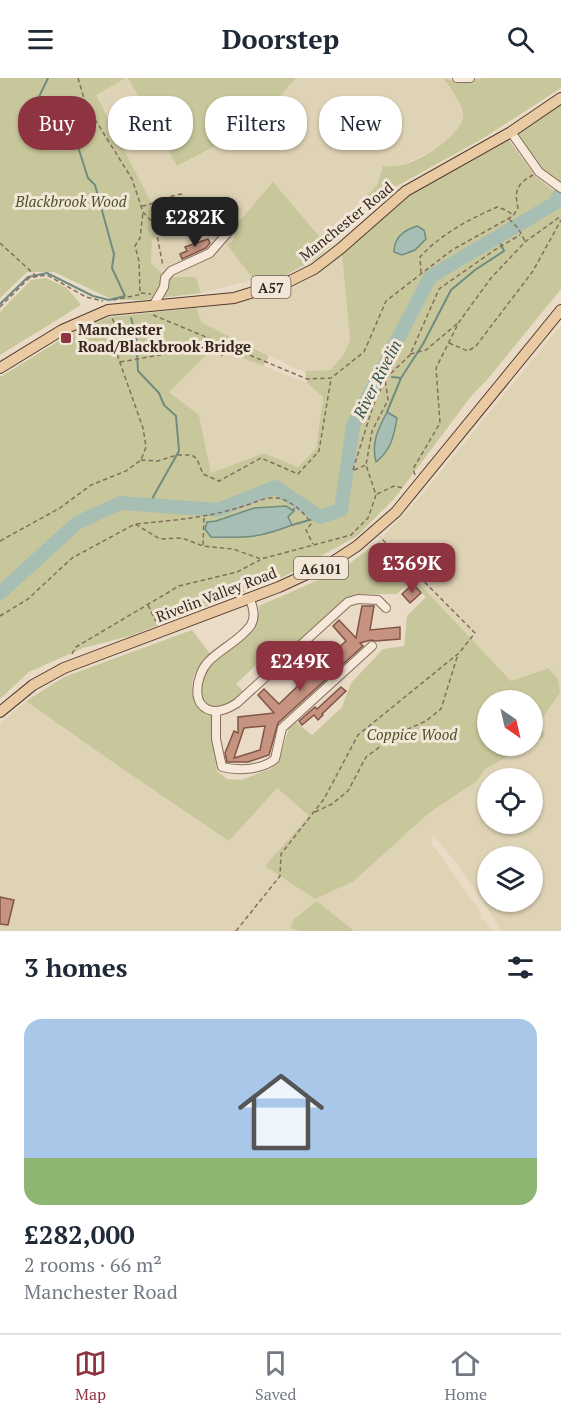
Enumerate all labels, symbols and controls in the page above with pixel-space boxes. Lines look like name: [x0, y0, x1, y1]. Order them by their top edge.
text: Doorstep: [222, 21, 339, 57]
icon: menu: [24, 23, 57, 56]
icon: search: [504, 23, 537, 56]
chip: Buy: [18, 96, 96, 150]
chip: Rent: [108, 96, 193, 150]
chip: Filters: [205, 96, 307, 150]
chip: New: [319, 96, 402, 150]
street label: Manchester Road: [295, 177, 397, 265]
park label: Blackbrook Wood: [14, 191, 128, 211]
pin: £282K: [153, 197, 237, 248]
text: £282K: [165, 203, 225, 230]
road number: A57: [252, 276, 290, 298]
place label: Manchester Road/Blackbrook Bridge: [78, 319, 251, 356]
marker: Manchester Road/Blackbrook Bridge: [59, 331, 73, 345]
water label: River Rivelin: [347, 336, 406, 423]
pin: £369K: [370, 543, 454, 594]
text: £369K: [382, 549, 442, 576]
road number: A6101: [294, 557, 348, 579]
street label: Rivelin Valley Road: [153, 562, 279, 626]
pin: £249K: [258, 641, 342, 692]
text: £249K: [270, 647, 330, 674]
north arrow: [477, 690, 543, 756]
map controls: [477, 690, 543, 912]
park label: Coppice Wood: [367, 724, 458, 744]
button: locate: [477, 768, 543, 834]
button: layers: [477, 846, 543, 912]
text: 3 homes: [24, 950, 128, 984]
icon: filters: [504, 951, 537, 984]
icon: home: [227, 1058, 335, 1166]
text: £282,000: [24, 1217, 135, 1251]
text: 2 rooms · 66 m²: [24, 1251, 162, 1278]
text: Manchester Road: [24, 1278, 178, 1305]
tab: Map: [74, 1347, 107, 1405]
tab: Saved: [255, 1347, 297, 1405]
tab: Home: [445, 1347, 487, 1405]

